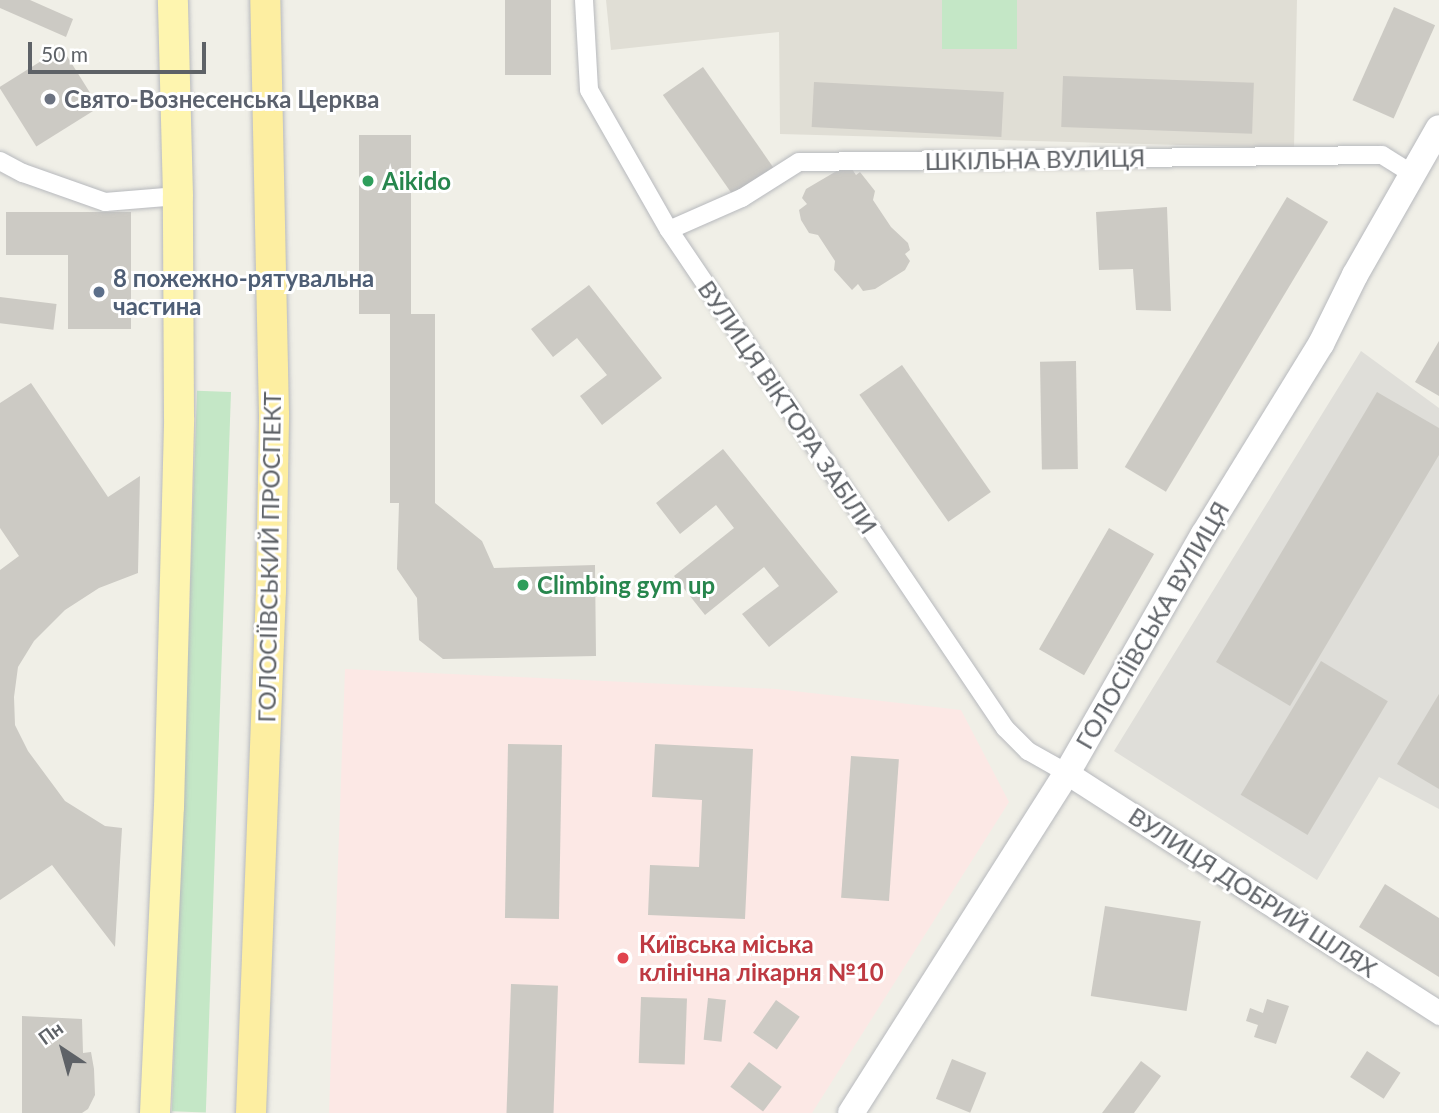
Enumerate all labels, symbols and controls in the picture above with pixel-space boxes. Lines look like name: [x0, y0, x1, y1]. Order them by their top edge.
scale bar: [32, 28, 210, 72]
text: 50 m: [41, 41, 88, 66]
place label: Свято-Вознесенська Церква: [64, 85, 379, 113]
marker: Свято-Вознесенська Церква: [42, 91, 58, 107]
street label: ШКІЛЬНА ВУЛИЦЯ: [925, 143, 1145, 175]
place label: Aikido: [382, 167, 451, 195]
marker: Aikido: [360, 173, 376, 189]
place label: 8 пожежно-рятувальна частина: [113, 264, 374, 320]
street label: ВУЛИЦЯ ВІКТОРА ЗАБІЛИ: [692, 275, 884, 539]
marker: 8 пожежно-рятувальна частина: [91, 284, 107, 300]
street label: ГОЛОСІЇВСЬКИЙ ПРОСПЕКТ: [252, 391, 286, 723]
street label: ГОЛОСІЇВСЬКА ВУЛИЦЯ: [1069, 496, 1235, 754]
place label: Climbing gym up: [537, 571, 715, 599]
marker: Climbing gym up: [515, 577, 531, 593]
street label: ВУЛИЦЯ ДОБРИЙ ШЛЯХ: [1124, 801, 1382, 983]
place label: Київська міська клінічна лікарня №10: [639, 930, 884, 986]
marker: Київська міська клінічна лікарня №10: [613, 948, 633, 968]
north arrow: [28, 1015, 98, 1085]
text: Пн: [34, 1016, 67, 1049]

